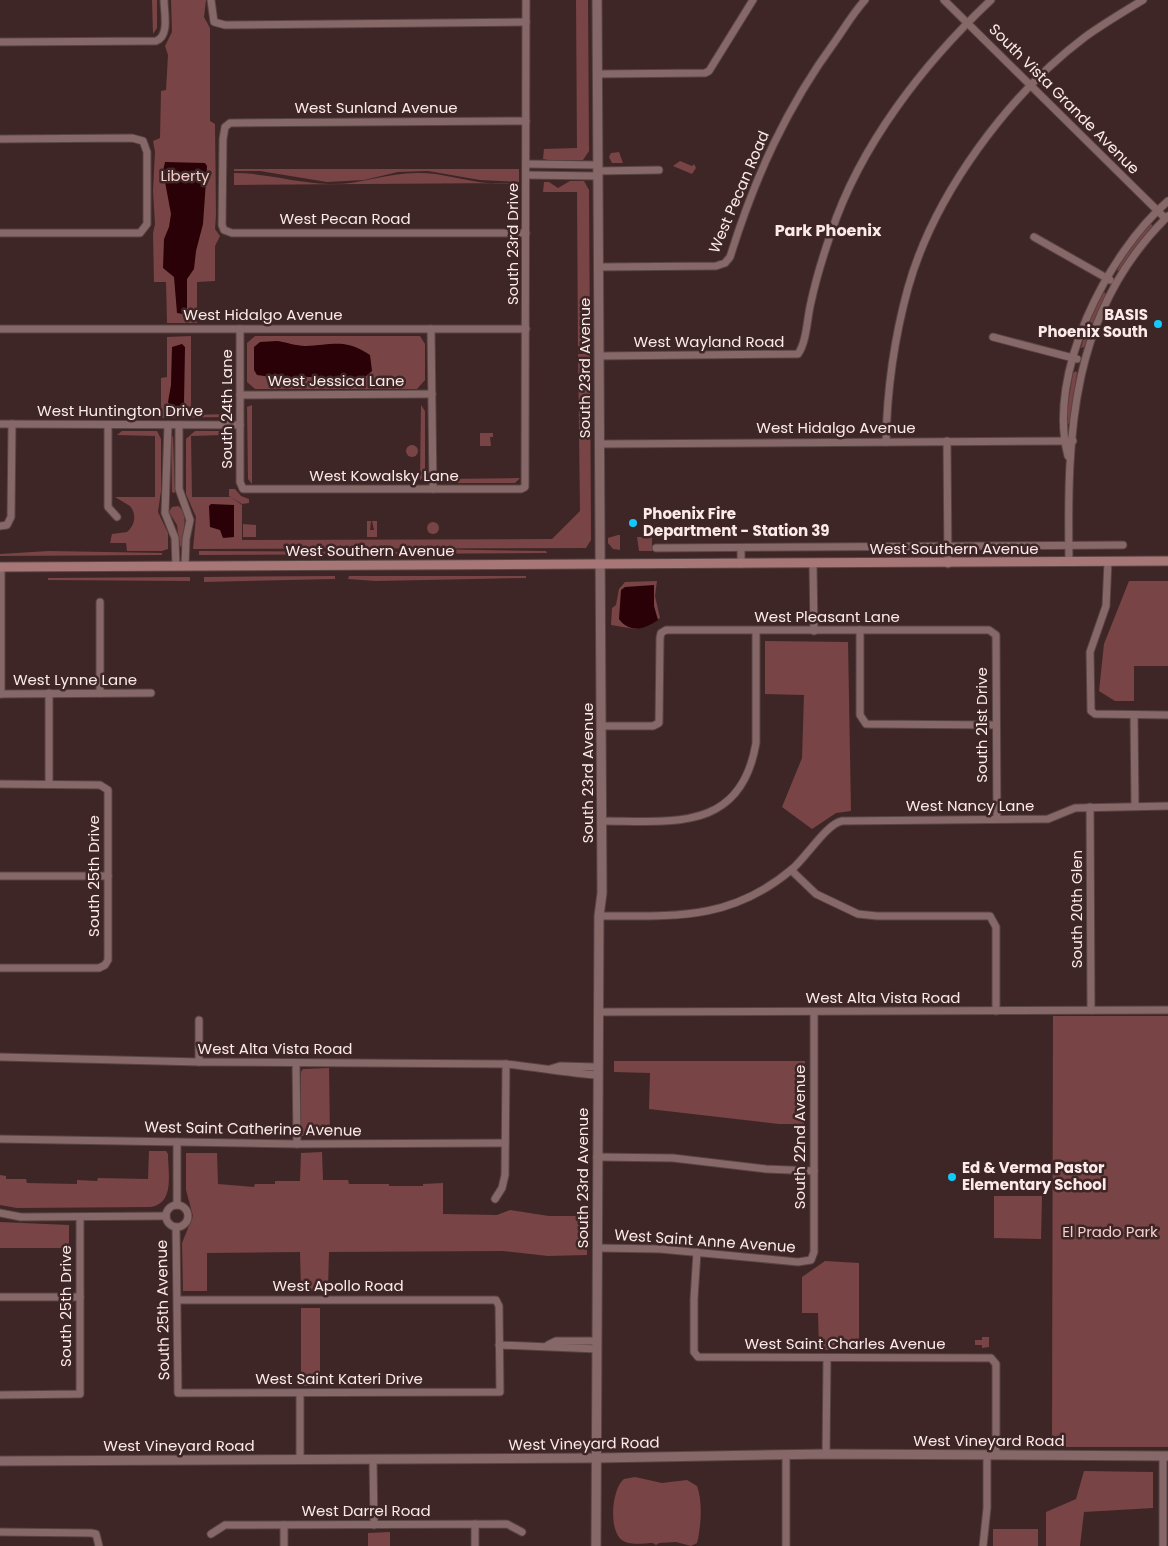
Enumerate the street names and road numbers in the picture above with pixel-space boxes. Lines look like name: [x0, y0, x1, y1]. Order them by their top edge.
street label: South Vista Grande Avenue: [984, 19, 1144, 179]
street label: West Sunland Avenue: [294, 97, 458, 118]
street label: West Pecan Road: [703, 127, 774, 256]
street label: South 23rd Drive: [502, 183, 523, 305]
street label: West Pecan Road: [279, 208, 411, 229]
street label: South 23rd Avenue: [574, 298, 595, 438]
street label: West Hidalgo Avenue: [183, 304, 343, 325]
street label: West Wayland Road: [633, 331, 785, 352]
street label: South 24th Lane: [216, 349, 237, 469]
street label: West Jessica Lane: [268, 370, 404, 391]
street label: West Huntington Drive: [37, 400, 203, 421]
street label: West Hidalgo Avenue: [756, 417, 916, 438]
street label: West Kowalsky Lane: [309, 465, 459, 486]
street label: West Southern Avenue: [869, 538, 1039, 559]
street label: West Southern Avenue: [285, 540, 455, 561]
street label: West Pleasant Lane: [754, 606, 900, 627]
street label: South 21st Drive: [971, 667, 992, 783]
street label: West Lynne Lane: [13, 669, 137, 690]
street label: South 23rd Avenue: [577, 703, 598, 843]
street label: West Nancy Lane: [906, 795, 1034, 816]
street label: South 25th Drive: [83, 815, 104, 937]
street label: South 20th Glen: [1066, 850, 1087, 968]
street label: West Alta Vista Road: [806, 987, 960, 1008]
street label: West Alta Vista Road: [198, 1038, 352, 1059]
street label: South 22nd Avenue: [789, 1065, 810, 1209]
street label: South 23rd Avenue: [572, 1108, 593, 1248]
street label: West Saint Catherine Avenue: [144, 1116, 362, 1141]
street label: West Saint Anne Avenue: [614, 1224, 796, 1257]
street label: South 25th Avenue: [151, 1240, 174, 1380]
street label: South 25th Drive: [55, 1245, 76, 1367]
street label: West Apollo Road: [272, 1275, 404, 1296]
street label: West Saint Charles Avenue: [744, 1333, 946, 1354]
street label: West Saint Kateri Drive: [255, 1368, 423, 1389]
street label: West Vineyard Road: [913, 1430, 1065, 1451]
street label: West Vineyard Road: [508, 1432, 660, 1455]
street label: West Vineyard Road: [103, 1435, 255, 1456]
street label: West Darrel Road: [301, 1500, 431, 1521]

